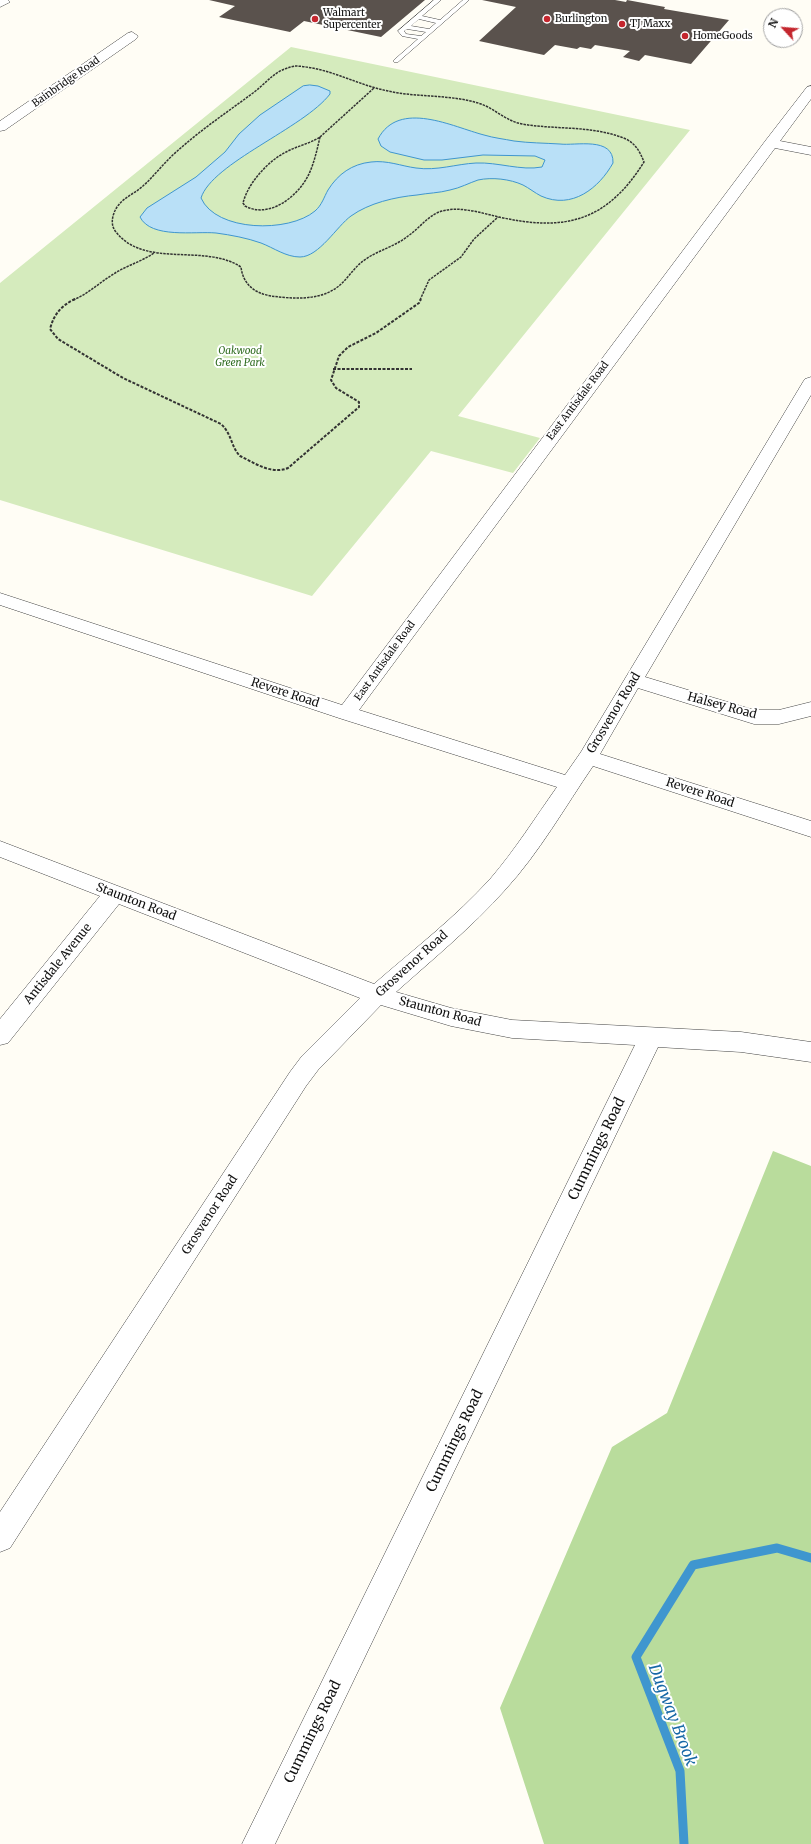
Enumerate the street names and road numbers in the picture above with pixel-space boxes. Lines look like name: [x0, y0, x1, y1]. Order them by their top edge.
street label: Bainbridge Road: [30, 54, 102, 110]
street label: East Antisdale Road: [544, 359, 612, 443]
street label: East Antisdale Road: [352, 619, 418, 703]
street label: Grosvenor Road: [584, 670, 644, 756]
street label: Revere Road: [249, 675, 321, 711]
street label: Halsey Road: [686, 690, 758, 722]
street label: Revere Road: [664, 775, 736, 811]
street label: Staunton Road: [94, 880, 178, 924]
street label: Antisdale Avenue: [21, 921, 95, 1007]
street label: Grosvenor Road: [373, 928, 451, 1000]
street label: Staunton Road: [397, 994, 483, 1030]
street label: Cummings Road: [565, 1095, 629, 1203]
street label: Grosvenor Road: [179, 1173, 241, 1257]
street label: Cummings Road: [423, 1387, 487, 1495]
street label: Cummings Road: [281, 1678, 345, 1786]

